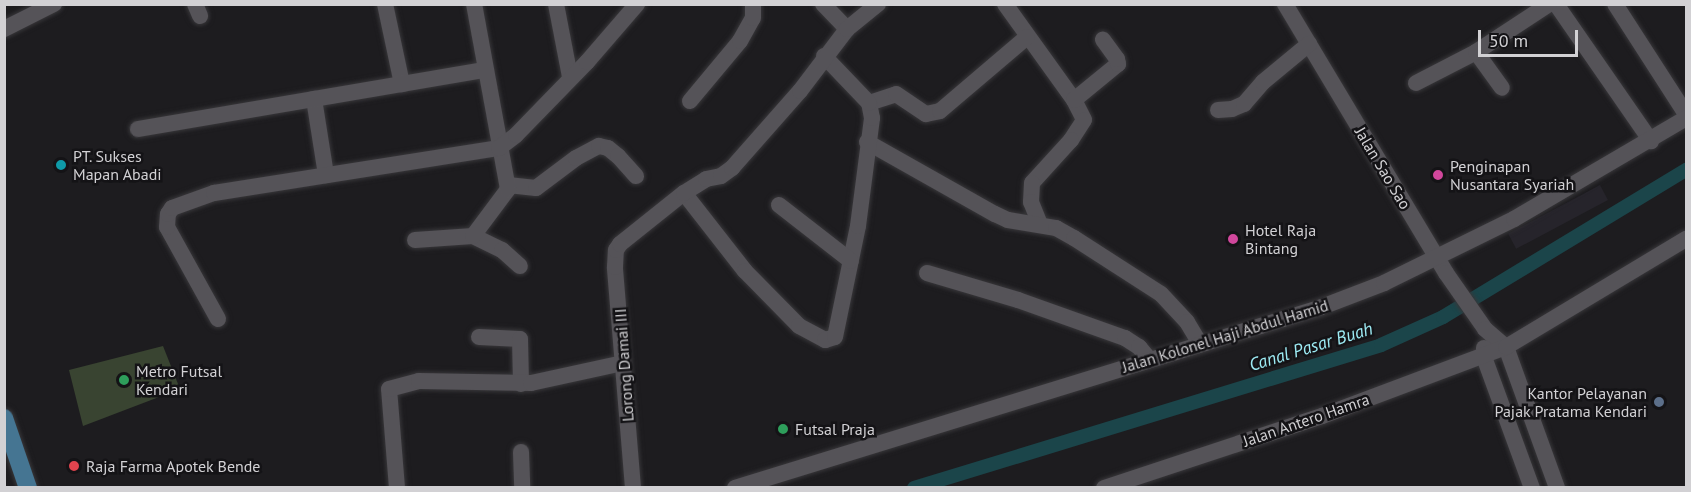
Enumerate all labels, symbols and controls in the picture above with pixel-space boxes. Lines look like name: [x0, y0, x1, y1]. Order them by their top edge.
scale bar: [1481, 18, 1582, 56]
text: 50 m: [1489, 29, 1528, 52]
street label: Jalan Sao Sao: [1351, 123, 1415, 213]
place label: PT. Sukses Mapan Abadi: [73, 146, 162, 184]
place label: Penginapan Nusantara Syariah: [1450, 156, 1574, 194]
marker: PT. Sukses Mapan Abadi: [54, 158, 68, 172]
marker: Penginapan Nusantara Syariah: [1431, 168, 1445, 182]
place label: Hotel Raja Bintang: [1245, 220, 1316, 258]
marker: Hotel Raja Bintang: [1226, 232, 1240, 246]
street label: Jalan Kolonel Haji Abdul Hamid: [1119, 295, 1331, 377]
street label: Lorong Damai III: [610, 308, 638, 422]
water label: Canal Pasar Buah: [1247, 318, 1375, 376]
place label: Metro Futsal Kendari: [136, 361, 222, 399]
marker: Metro Futsal Kendari: [117, 373, 131, 387]
place label: Kantor Pelayanan Pajak Pratama Kendari: [1494, 383, 1647, 421]
street label: Jalan Antero Hamra: [1240, 389, 1372, 451]
marker: Kantor Pelayanan Pajak Pratama Kendari: [1652, 395, 1666, 409]
place label: Futsal Praja: [795, 419, 875, 439]
marker: Futsal Praja: [776, 422, 790, 436]
place label: Raja Farma Apotek Bende: [86, 456, 261, 476]
marker: Raja Farma Apotek Bende: [67, 459, 81, 473]

